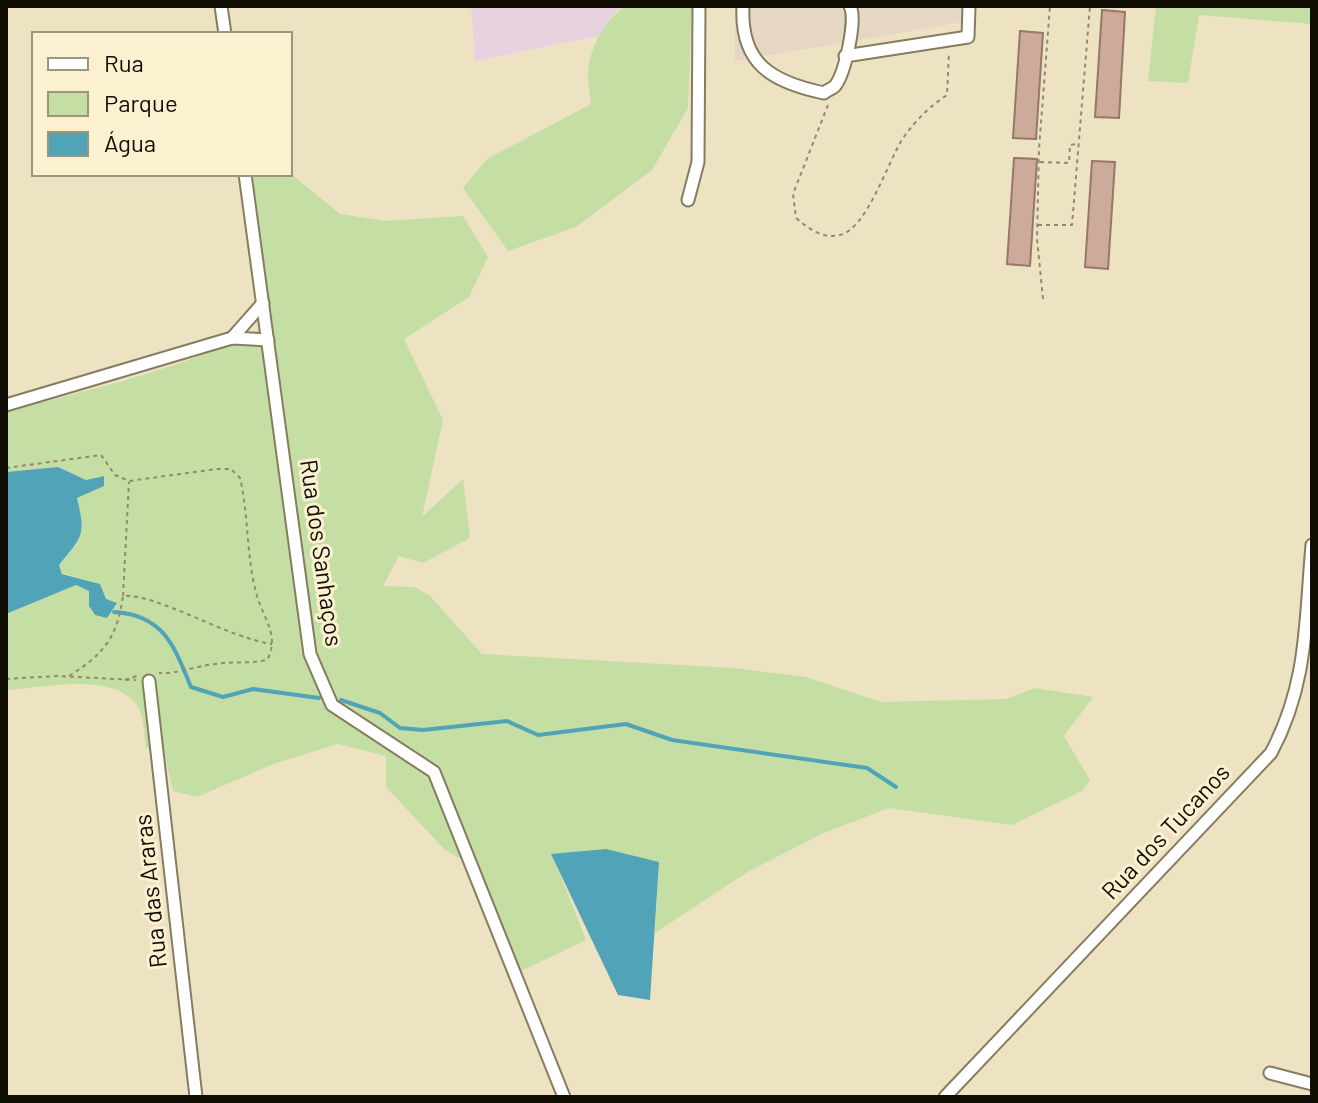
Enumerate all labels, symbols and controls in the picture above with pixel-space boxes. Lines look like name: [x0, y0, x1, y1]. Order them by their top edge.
legend: [32, 32, 292, 176]
text: Rua: [104, 48, 144, 77]
text: Parque: [104, 88, 178, 117]
text: Água: [104, 128, 156, 157]
street label: Rua dos Sanhaços: [295, 457, 350, 648]
street label: Rua dos Tucanos: [1095, 757, 1235, 905]
street label: Rua das Araras: [127, 813, 172, 969]

